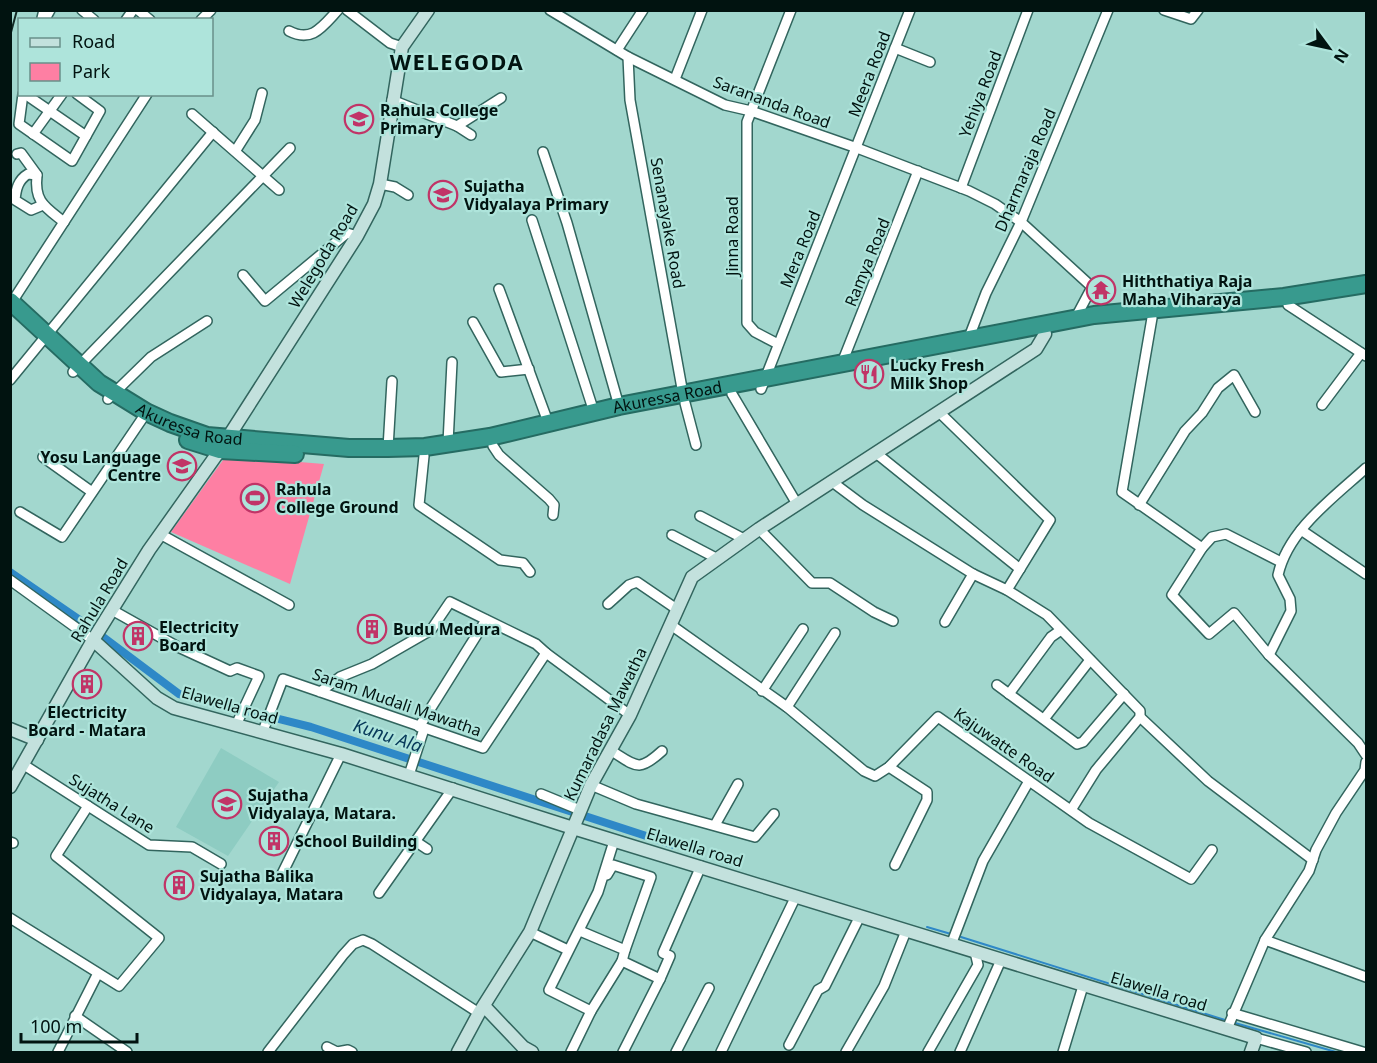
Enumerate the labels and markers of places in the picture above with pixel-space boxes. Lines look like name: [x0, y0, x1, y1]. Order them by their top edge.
place label: Rahula College Primary: [380, 99, 498, 139]
school or university icon: Rahula College Primary: [343, 103, 375, 135]
place label: Sujatha Vidyalaya Primary: [464, 175, 609, 215]
school or university icon: Sujatha Vidyalaya Primary: [427, 179, 459, 211]
place label: Hiththatiya Raja Maha Viharaya: [1122, 270, 1252, 310]
temple icon: Hiththatiya Raja Maha Viharaya: [1085, 274, 1117, 306]
place label: Lucky Fresh Milk Shop: [890, 354, 984, 394]
restaurant icon: Lucky Fresh Milk Shop: [853, 358, 885, 390]
place label: Yosu Language Centre: [41, 446, 161, 486]
school or university icon: Yosu Language Centre: [166, 450, 198, 482]
place label: Rahula College Ground: [276, 478, 399, 518]
sports icon: Rahula College Ground: [239, 482, 271, 514]
building icon: Budu Medura: [356, 613, 388, 645]
place label: Electricity Board: [159, 616, 239, 656]
place label: Budu Medura: [393, 618, 500, 640]
building icon: Electricity Board: [122, 620, 154, 652]
building icon: Electricity Board - Matara: [71, 668, 103, 700]
place label: Electricity Board - Matara: [28, 701, 146, 741]
place label: Sujatha Vidyalaya, Matara.: [248, 784, 396, 824]
school or university icon: Sujatha Vidyalaya, Matara.: [211, 788, 243, 820]
building icon: School Building: [258, 825, 290, 857]
place label: School Building: [295, 830, 417, 852]
place label: Sujatha Balika Vidyalaya, Matara: [200, 865, 343, 905]
building icon: Sujatha Balika Vidyalaya, Matara: [163, 869, 195, 901]

